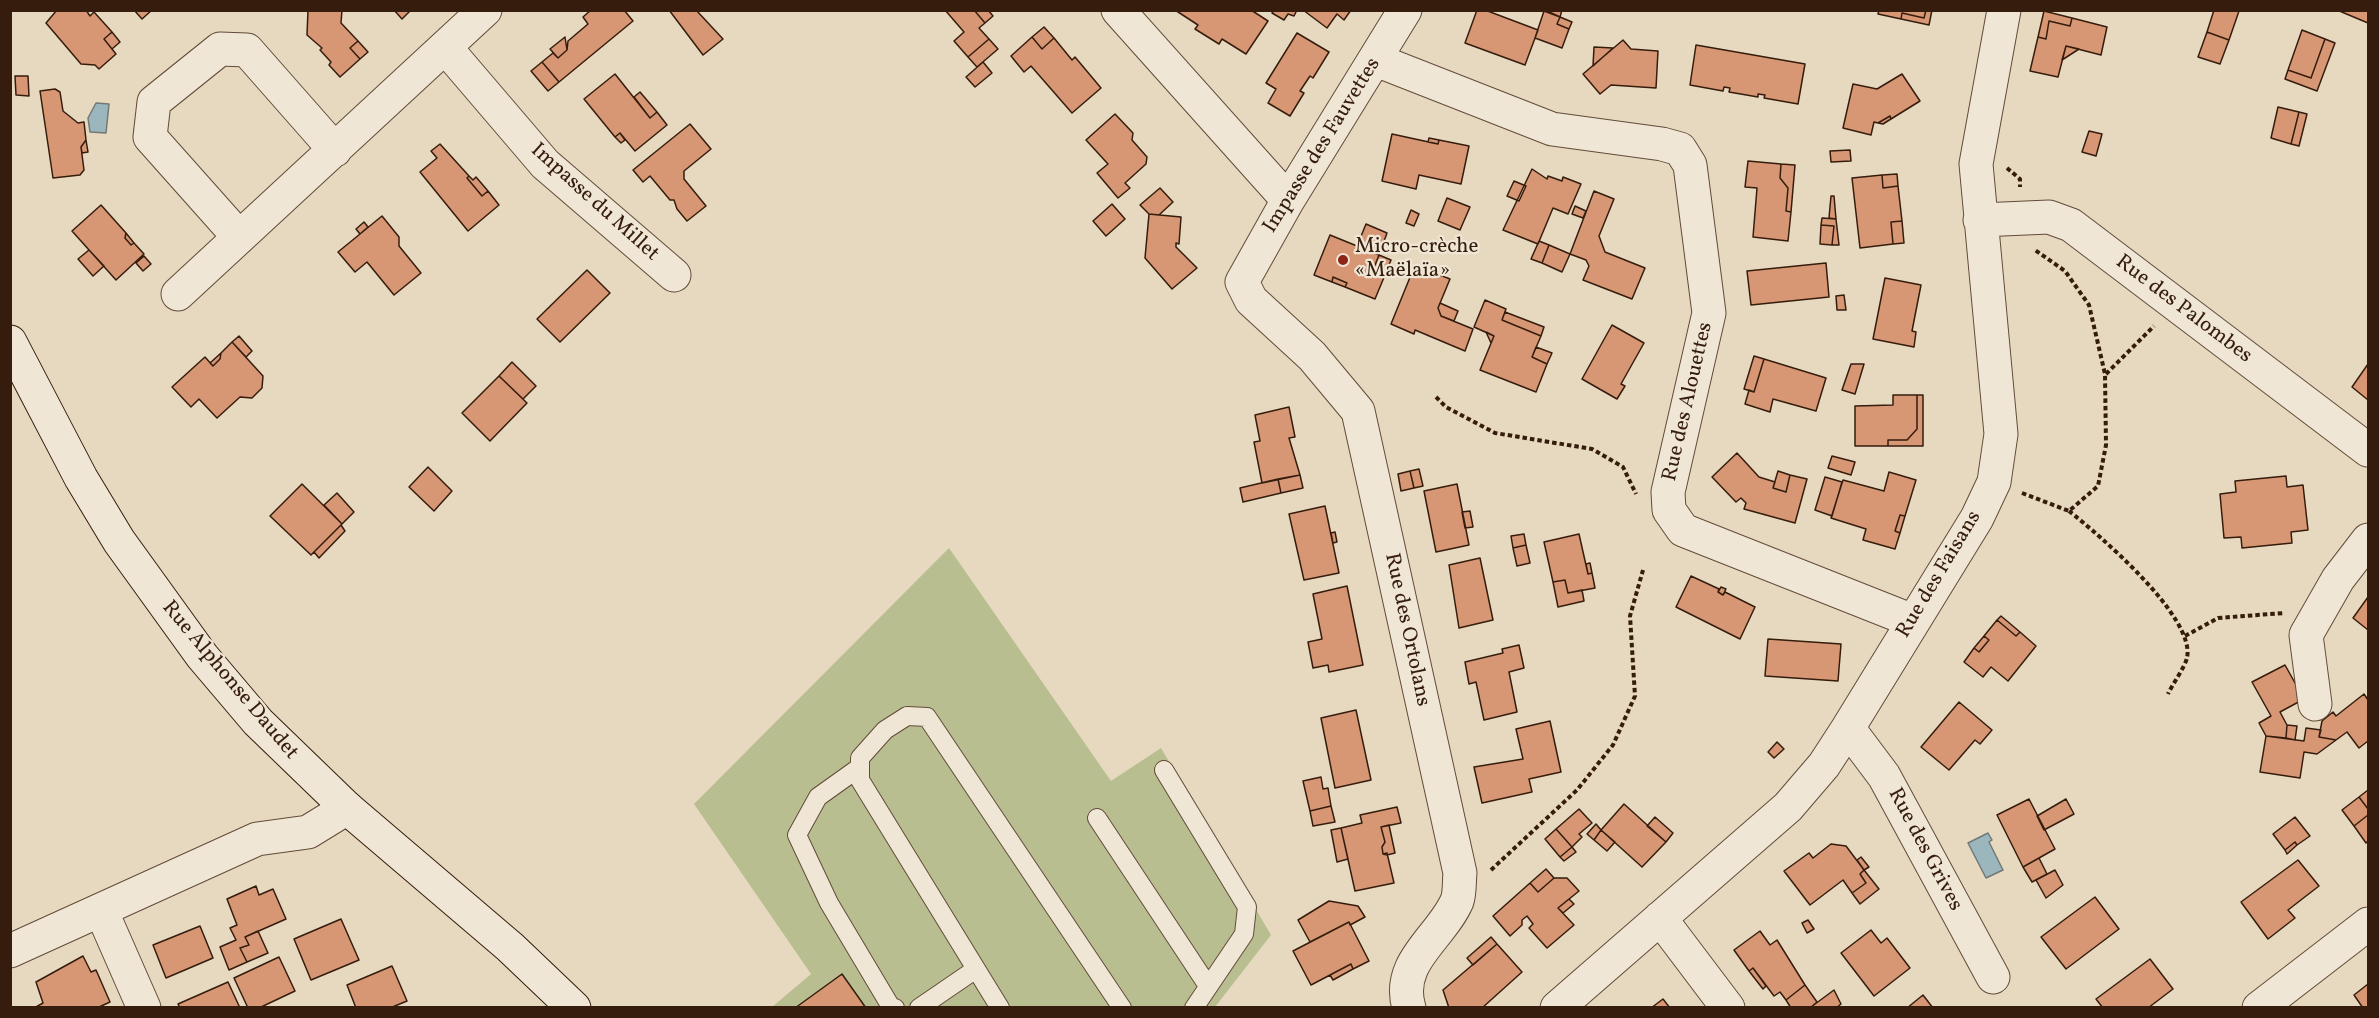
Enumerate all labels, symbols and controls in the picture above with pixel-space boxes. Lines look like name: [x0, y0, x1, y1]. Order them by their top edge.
street label: Impasse des Fauvettes: [1259, 54, 1387, 238]
street label: Impasse du Millet: [525, 139, 663, 267]
place label: Micro-crèche «Maëlaïa»: [1355, 235, 1479, 285]
street label: Rue des Palombes: [2110, 250, 2256, 370]
marker: Micro-crèche «Maëlaïa»: [1336, 253, 1350, 267]
street label: Rue des Alouettes: [1658, 320, 1720, 484]
street label: Rue des Faisans: [1892, 507, 1988, 643]
street label: Rue des Ortolans: [1377, 551, 1435, 709]
street label: Rue Alphonse Daudet: [155, 597, 303, 765]
street label: Rue des Grives: [1881, 784, 1967, 916]

